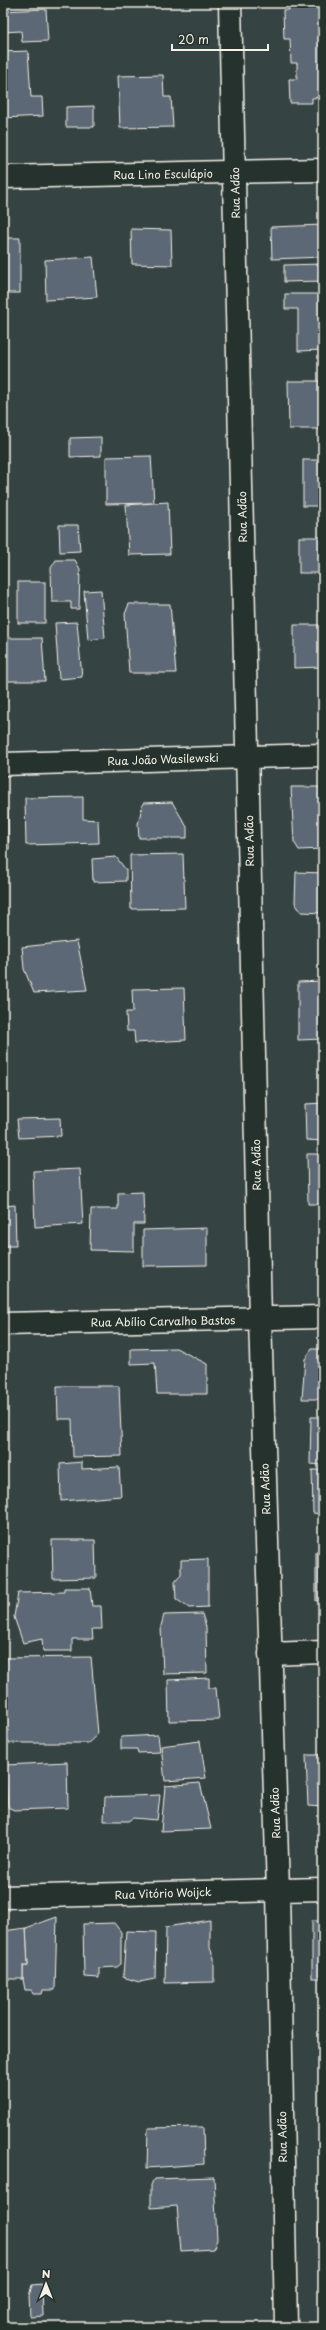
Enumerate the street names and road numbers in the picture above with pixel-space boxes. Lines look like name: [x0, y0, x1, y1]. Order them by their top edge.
street label: Rua Lino Esculápio: [113, 165, 213, 183]
street label: Rua Adão: [226, 167, 244, 219]
street label: Rua Adão: [233, 491, 251, 543]
street label: Rua João Wasilewski: [107, 749, 219, 769]
street label: Rua Adão: [240, 815, 258, 867]
street label: Rua Adão: [247, 1139, 265, 1191]
street label: Rua Abílio Carvalho Bastos: [91, 1311, 235, 1331]
street label: Rua Adão: [256, 1463, 274, 1515]
street label: Rua Adão: [266, 1787, 284, 1839]
street label: Rua Vitório Woijck: [114, 1883, 212, 1903]
street label: Rua Adão: [273, 2111, 291, 2163]

